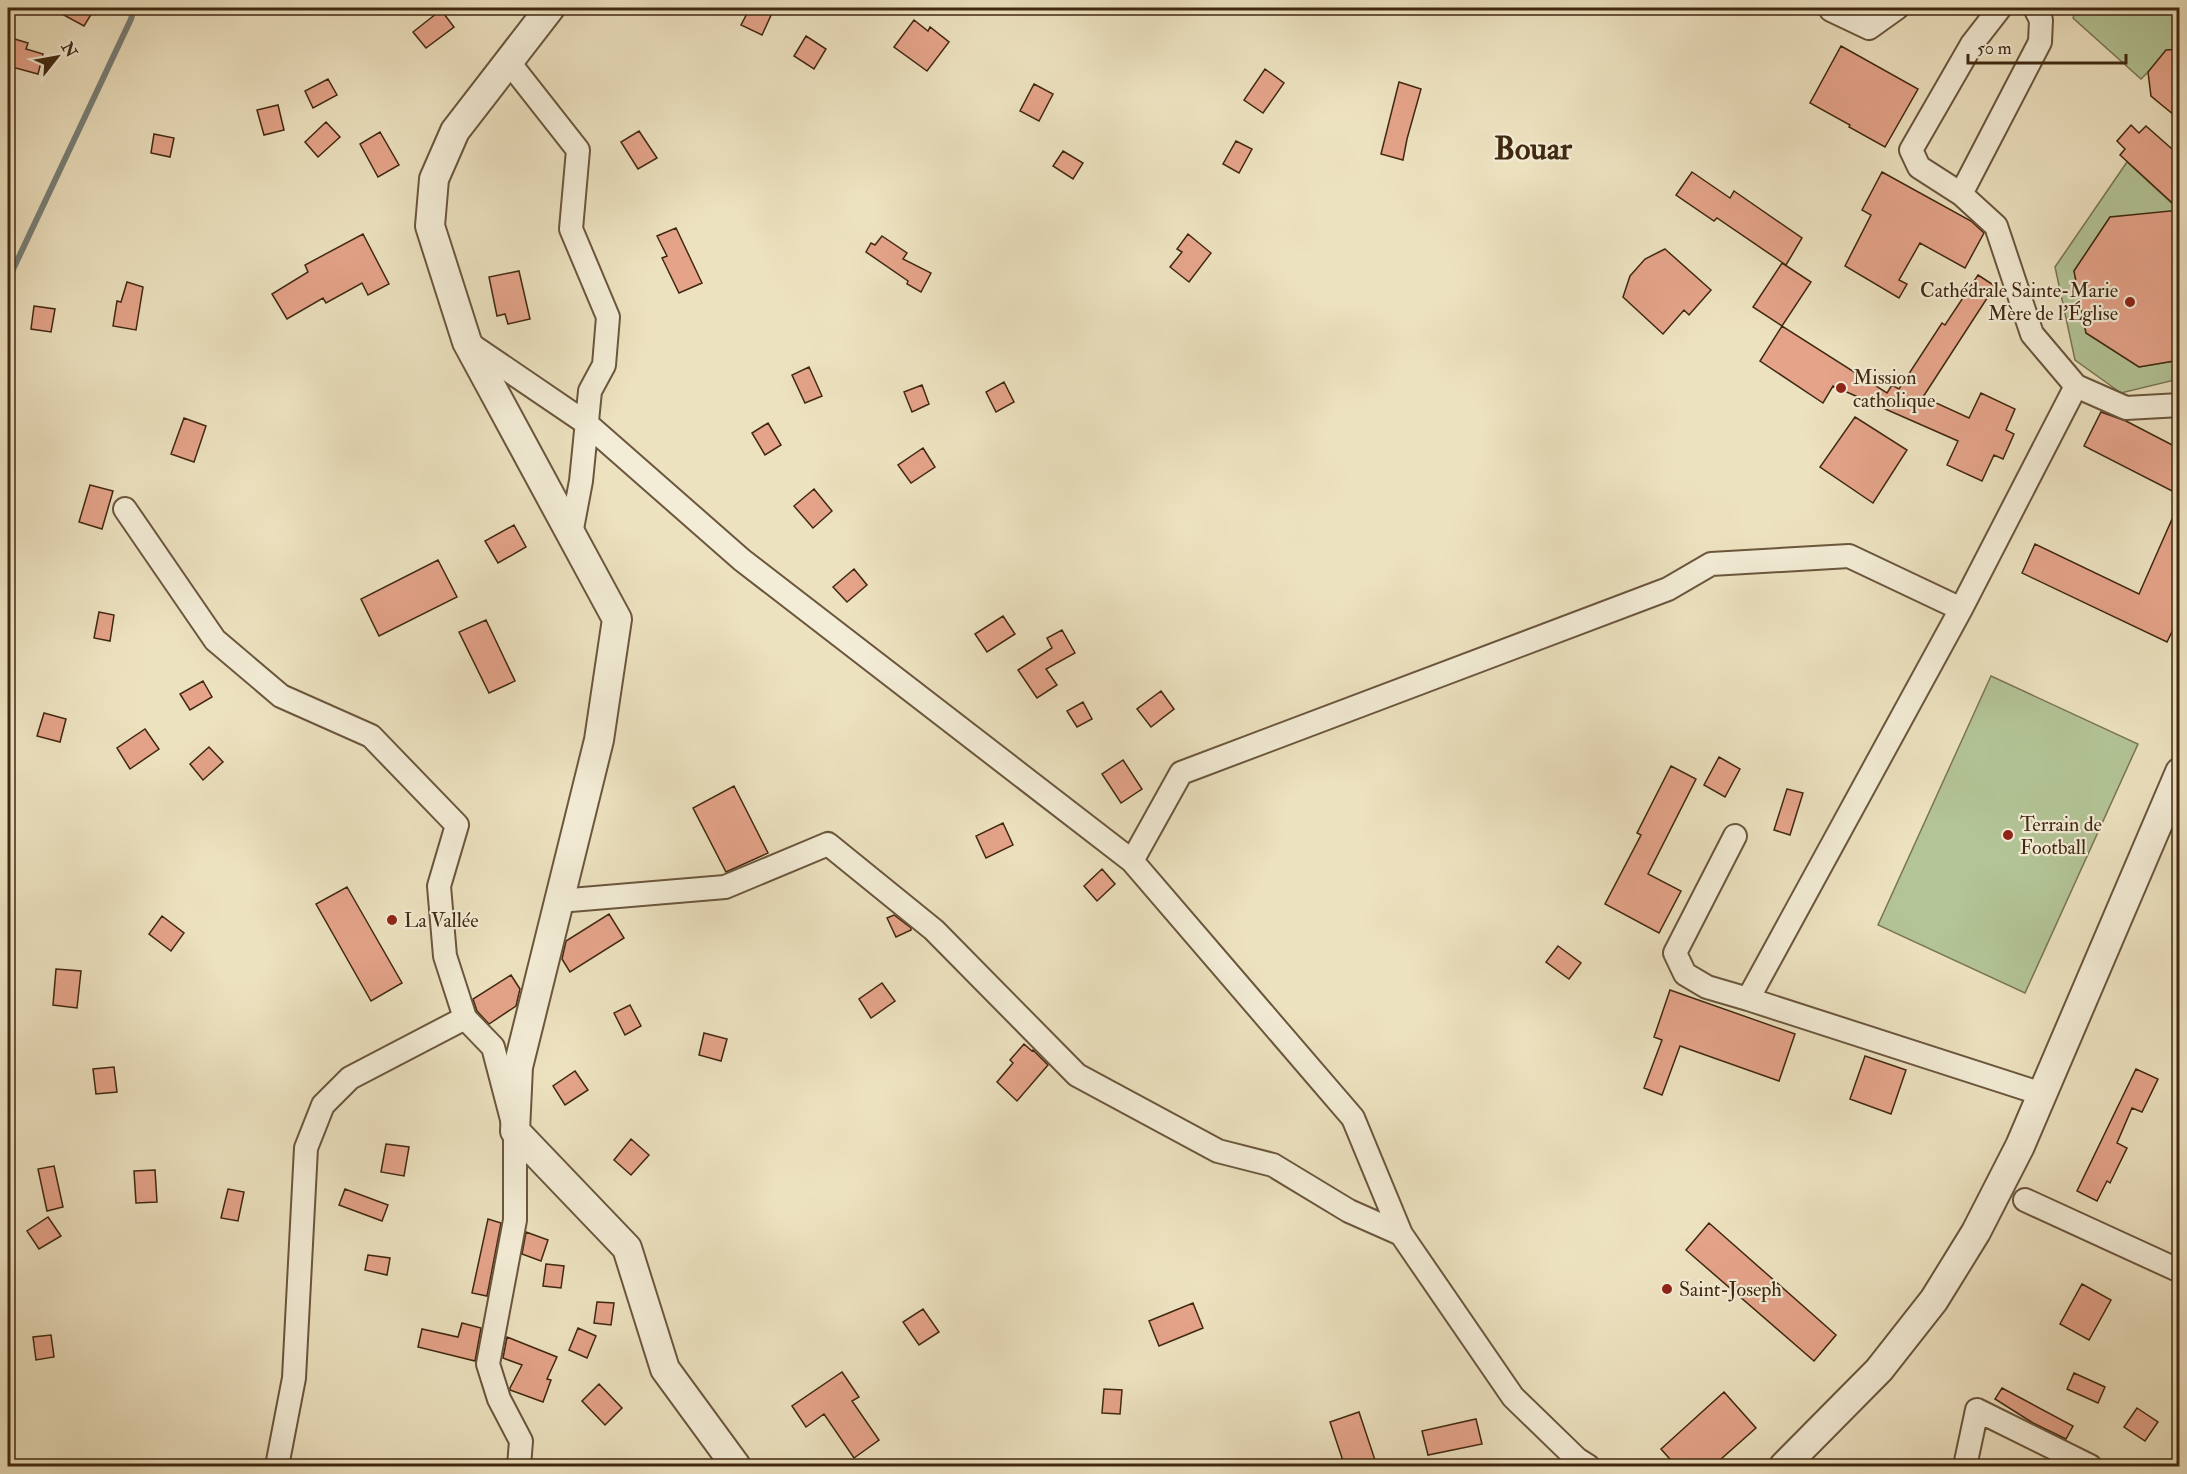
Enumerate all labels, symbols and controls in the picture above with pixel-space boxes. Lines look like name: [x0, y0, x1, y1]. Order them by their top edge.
north arrow: [27, 27, 87, 87]
scale bar: [1968, 27, 2126, 65]
text: 50 m: [1977, 37, 2012, 60]
text: N: [56, 38, 82, 62]
district label: Bouar: [1494, 129, 1573, 169]
place label: Cathédrale Sainte-Marie Mère de l'Église: [1920, 278, 2118, 326]
marker: Cathédrale Sainte-Marie Mère de l'Église: [2123, 295, 2137, 309]
place label: Mission catholique: [1853, 365, 1935, 413]
marker: Mission catholique: [1834, 381, 1848, 395]
place label: Terrain de Football: [2020, 812, 2102, 860]
marker: Terrain de Football: [2001, 828, 2015, 842]
place label: La Vallée: [404, 908, 479, 933]
marker: La Vallée: [385, 913, 399, 927]
place label: Saint-Joseph: [1679, 1277, 1782, 1303]
marker: Saint-Joseph: [1660, 1282, 1674, 1296]

